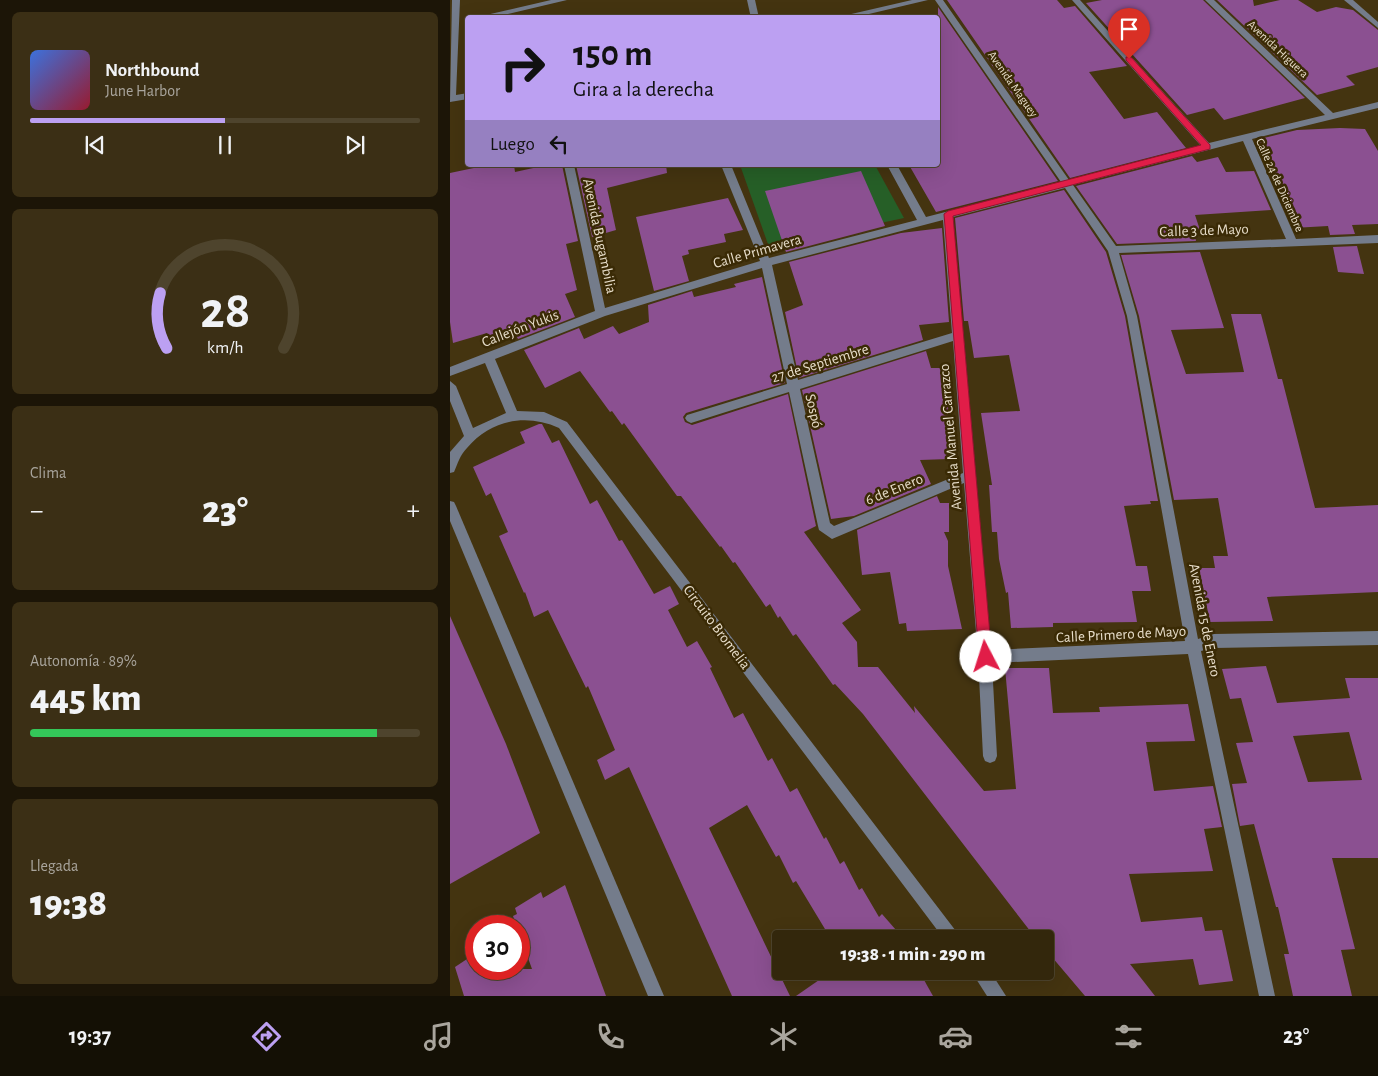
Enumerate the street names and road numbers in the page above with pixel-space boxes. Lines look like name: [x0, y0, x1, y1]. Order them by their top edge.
street label: Avenida Higuera: [1245, 18, 1311, 80]
street label: Avenida Maguey: [985, 49, 1040, 120]
street label: Calle 24 de Diciembre: [1254, 136, 1306, 234]
street label: Avenida Bugambilia: [580, 177, 619, 295]
street label: Calle 3 de Mayo: [1159, 221, 1249, 240]
street label: Calle Primavera: [711, 232, 803, 271]
street label: Callejón Yukis: [480, 307, 561, 350]
street label: 27 de Septiembre: [770, 342, 871, 385]
street label: Avenida Manuel Carrazco: [937, 363, 964, 511]
street label: Sospó: [802, 393, 825, 430]
street label: 6 de Enero: [863, 471, 925, 508]
street label: Avenida 15 de Enero: [1186, 562, 1223, 678]
street label: Circuito Bromelia: [680, 583, 753, 672]
street label: Calle Primero de Mayo: [1056, 624, 1186, 645]

